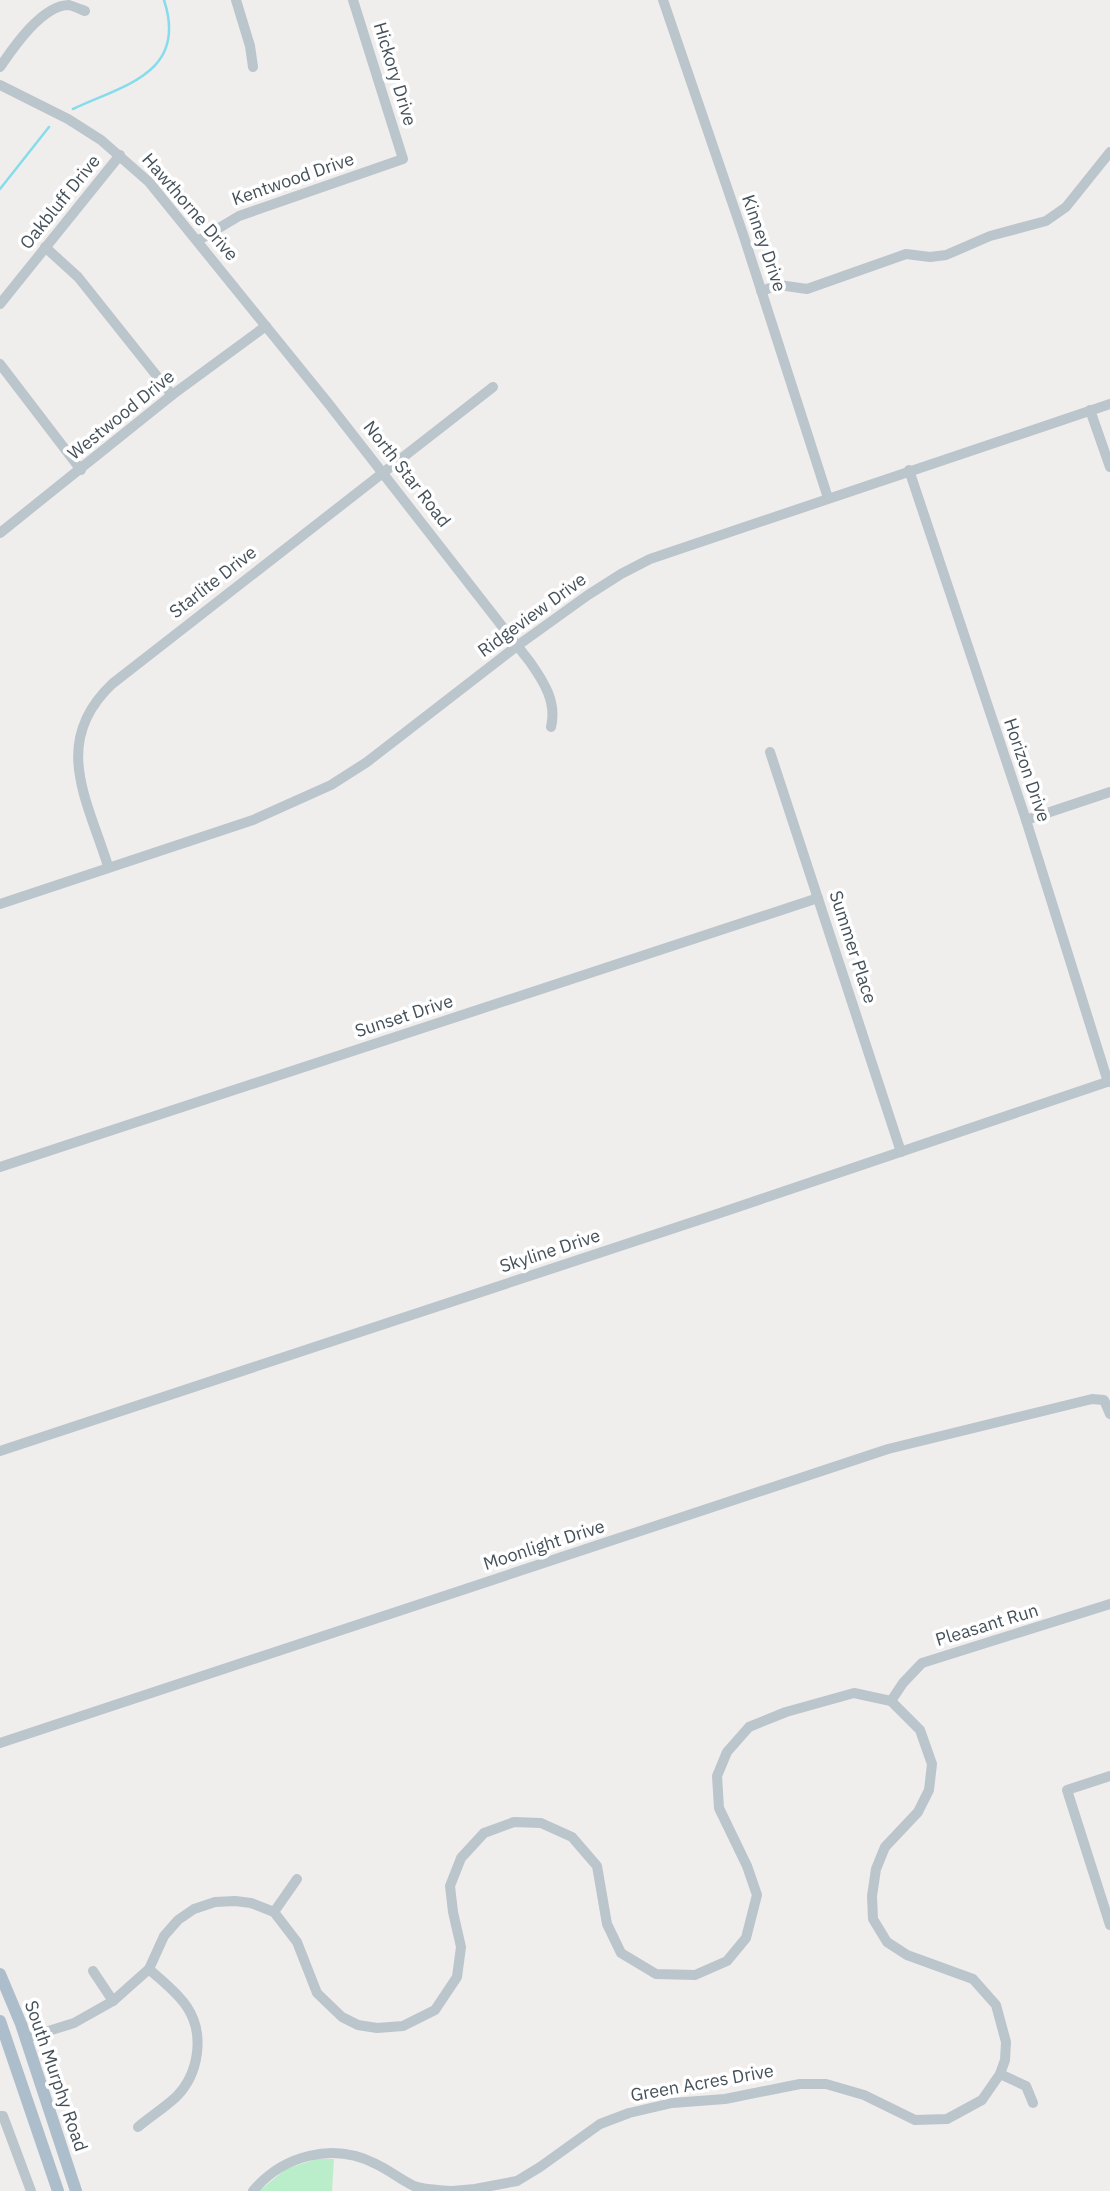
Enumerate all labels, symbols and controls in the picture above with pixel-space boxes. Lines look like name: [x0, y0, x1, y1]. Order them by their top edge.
street label: Hickory Drive: [369, 19, 422, 129]
street label: Kentwood Drive: [229, 147, 357, 210]
street label: Hawthorne Drive: [137, 148, 244, 265]
street label: Oakbluff Drive: [14, 150, 105, 254]
street label: Kinney Drive: [737, 191, 792, 295]
street label: Westwood Drive: [63, 364, 179, 465]
street label: North Star Road: [359, 416, 456, 532]
street label: Starlite Drive: [164, 540, 261, 623]
street label: Ridgeview Drive: [473, 567, 591, 662]
street label: Horizon Drive: [999, 715, 1056, 825]
street label: Summer Place: [824, 888, 883, 1006]
street label: Sunset Drive: [352, 989, 456, 1042]
street label: Skyline Drive: [497, 1223, 603, 1278]
street label: Moonlight Drive: [480, 1514, 608, 1575]
street label: Pleasant Run: [933, 1598, 1041, 1651]
street label: South Murphy Road: [20, 1997, 93, 2154]
street label: Green Acres Drive: [628, 2059, 775, 2106]

